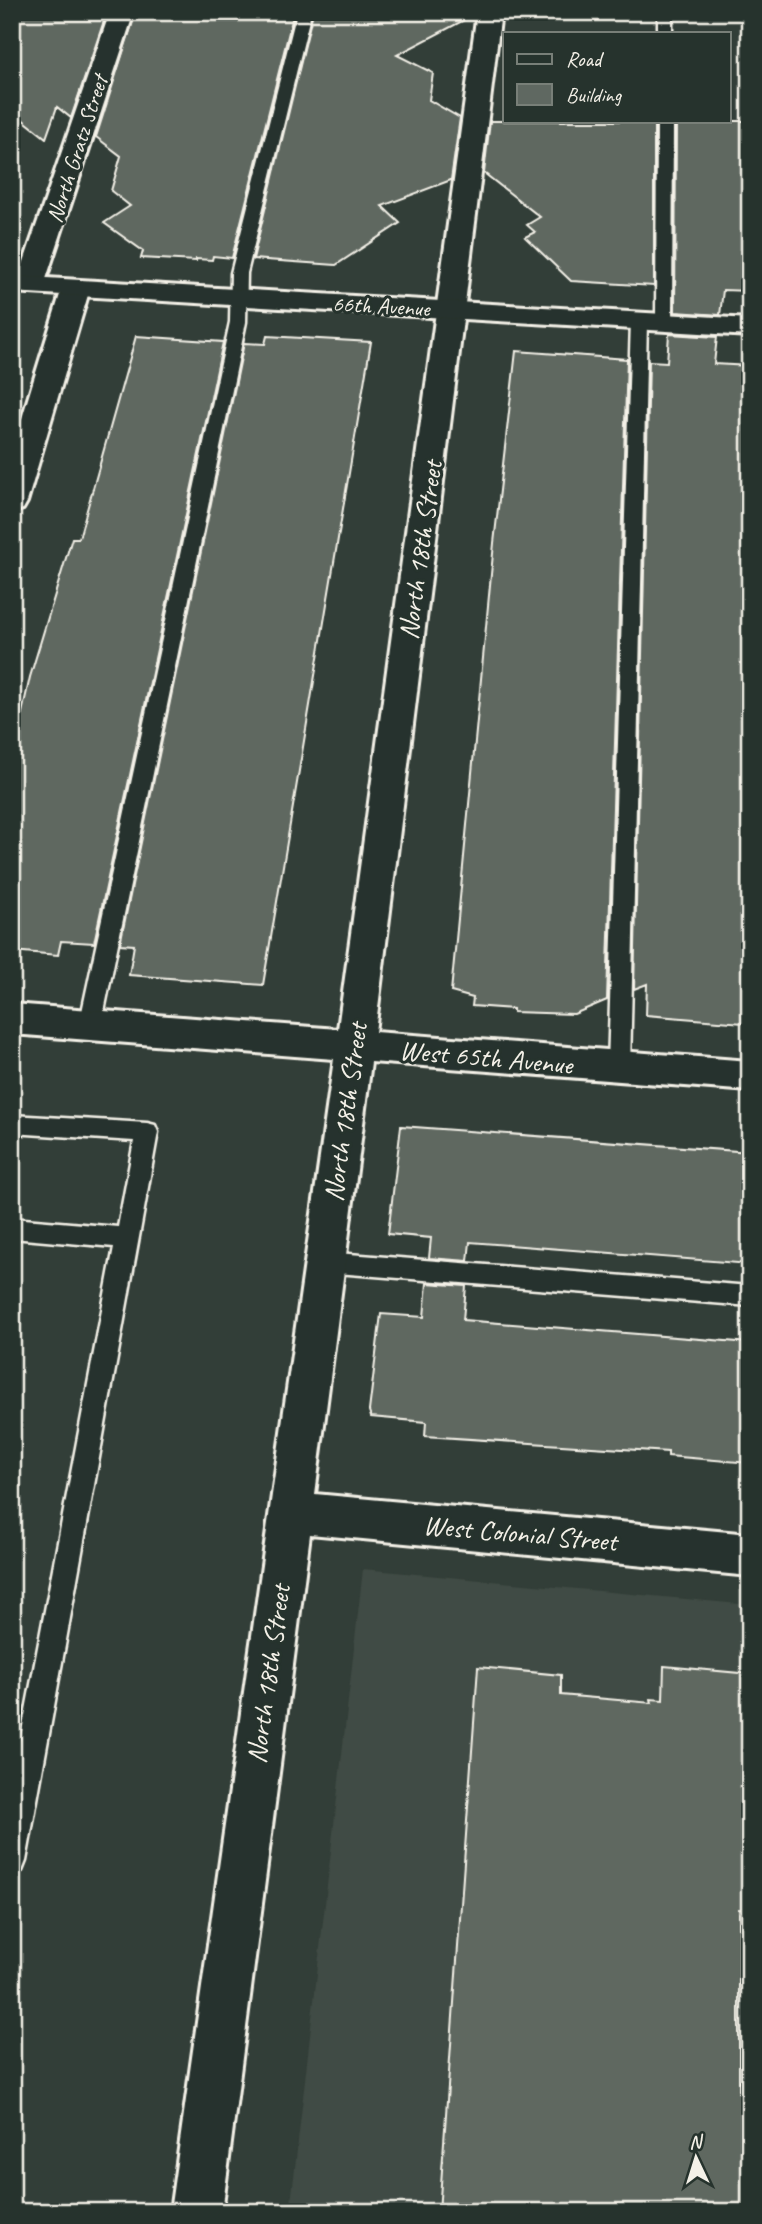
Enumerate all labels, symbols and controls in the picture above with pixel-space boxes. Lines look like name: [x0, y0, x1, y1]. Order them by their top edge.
legend: [503, 32, 730, 122]
text: Road: [566, 46, 605, 72]
street label: North Gratz Street: [40, 69, 115, 226]
text: Building: [566, 82, 623, 108]
street label: 66th Avenue: [332, 289, 432, 323]
street label: North 18th Street: [390, 456, 450, 641]
street label: North 18th Street: [315, 1018, 375, 1203]
street label: West 65th Avenue: [398, 1032, 576, 1082]
street label: West Colonial Street: [422, 1507, 621, 1559]
street label: North 18th Street: [238, 1580, 298, 1765]
north arrow: [660, 2122, 730, 2192]
text: N: [688, 2129, 705, 2154]

